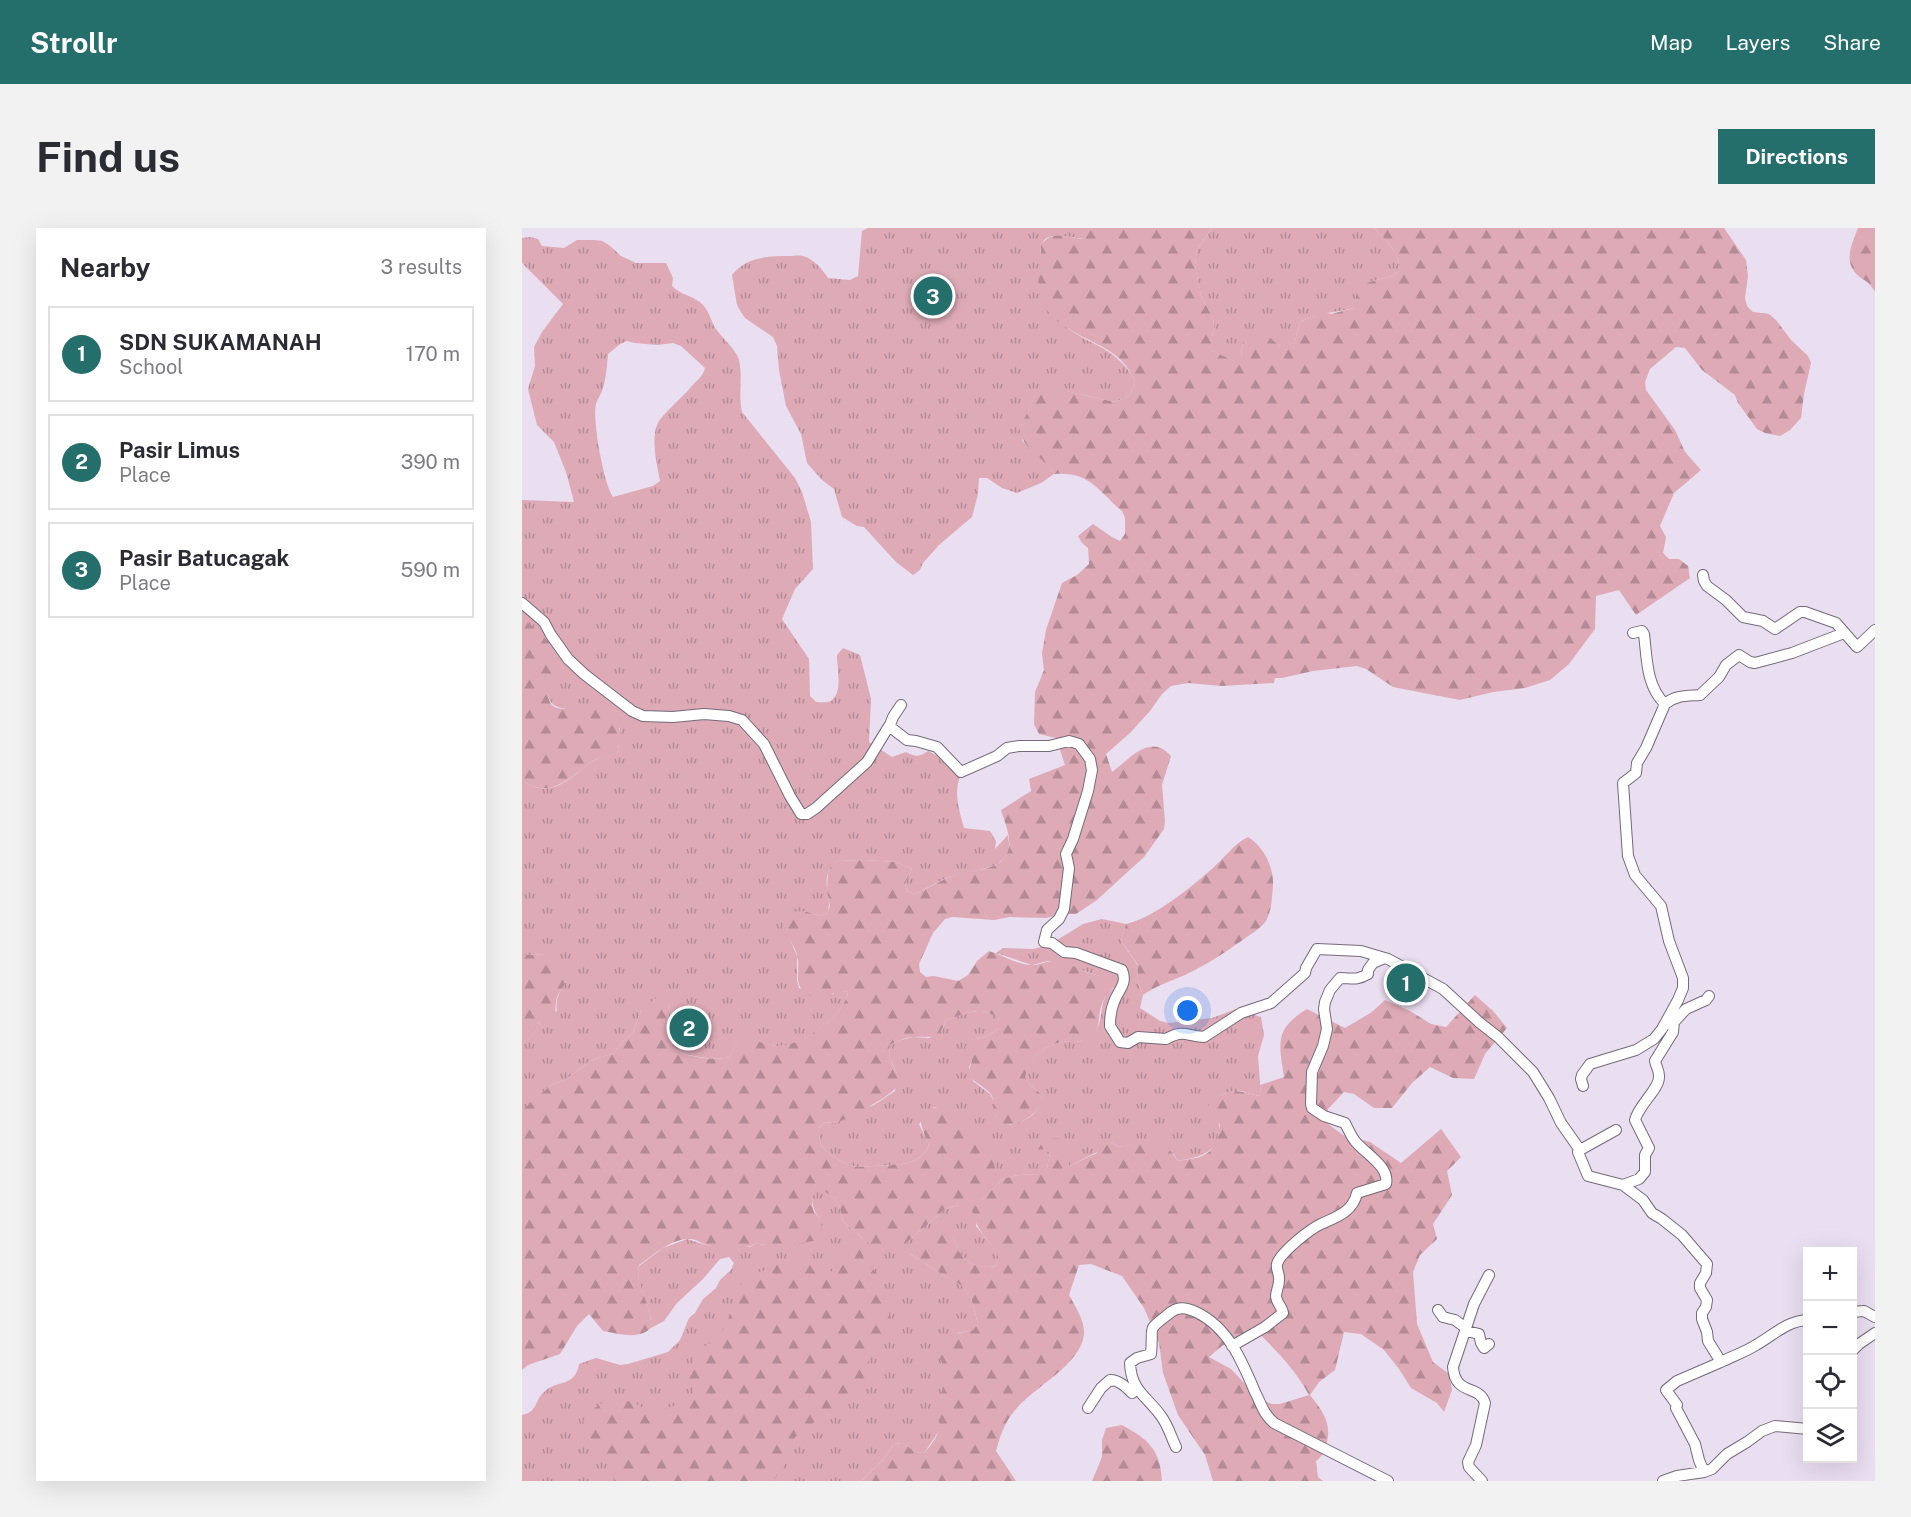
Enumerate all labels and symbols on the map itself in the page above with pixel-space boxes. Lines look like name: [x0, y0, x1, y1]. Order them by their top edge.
pin: 3: [914, 274, 952, 318]
pin: 1: [1386, 960, 1426, 1005]
your location: [1173, 996, 1202, 1025]
pin: 2: [670, 1006, 708, 1050]

